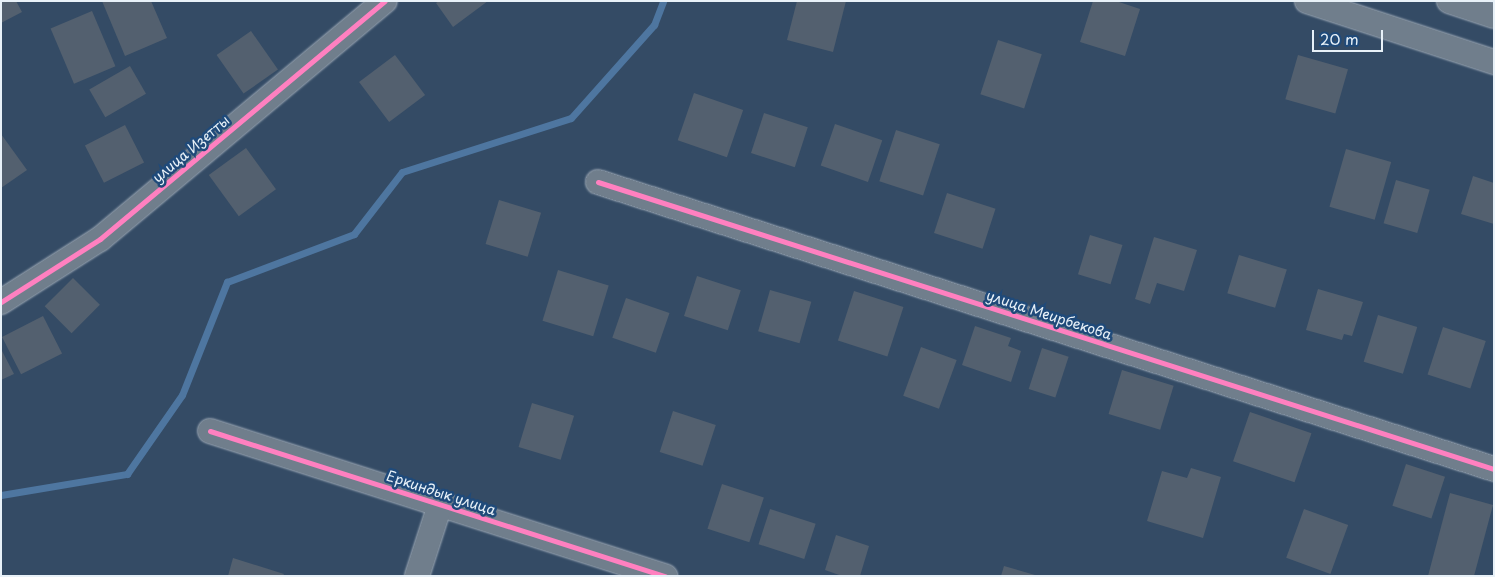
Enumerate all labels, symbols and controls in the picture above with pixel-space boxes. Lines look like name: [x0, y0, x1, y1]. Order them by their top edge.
scale bar: [1315, 20, 1386, 52]
text: 20 m: [1320, 27, 1359, 50]
street label: улица Изетты: [149, 112, 233, 186]
street label: улица Меирбекова: [984, 287, 1114, 343]
street label: Еркиндык улица: [384, 467, 498, 519]

